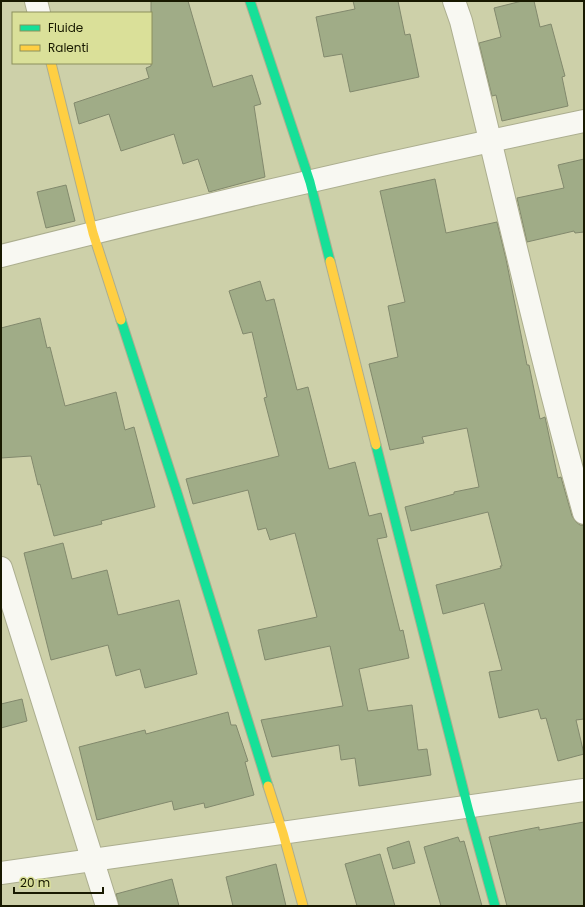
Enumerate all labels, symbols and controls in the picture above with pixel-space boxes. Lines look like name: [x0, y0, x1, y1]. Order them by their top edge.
legend: [12, 12, 152, 64]
text: Fluide: [48, 19, 83, 36]
text: Ralenti: [48, 39, 89, 56]
scale bar: [14, 869, 103, 895]
text: 20 m: [20, 874, 50, 891]

